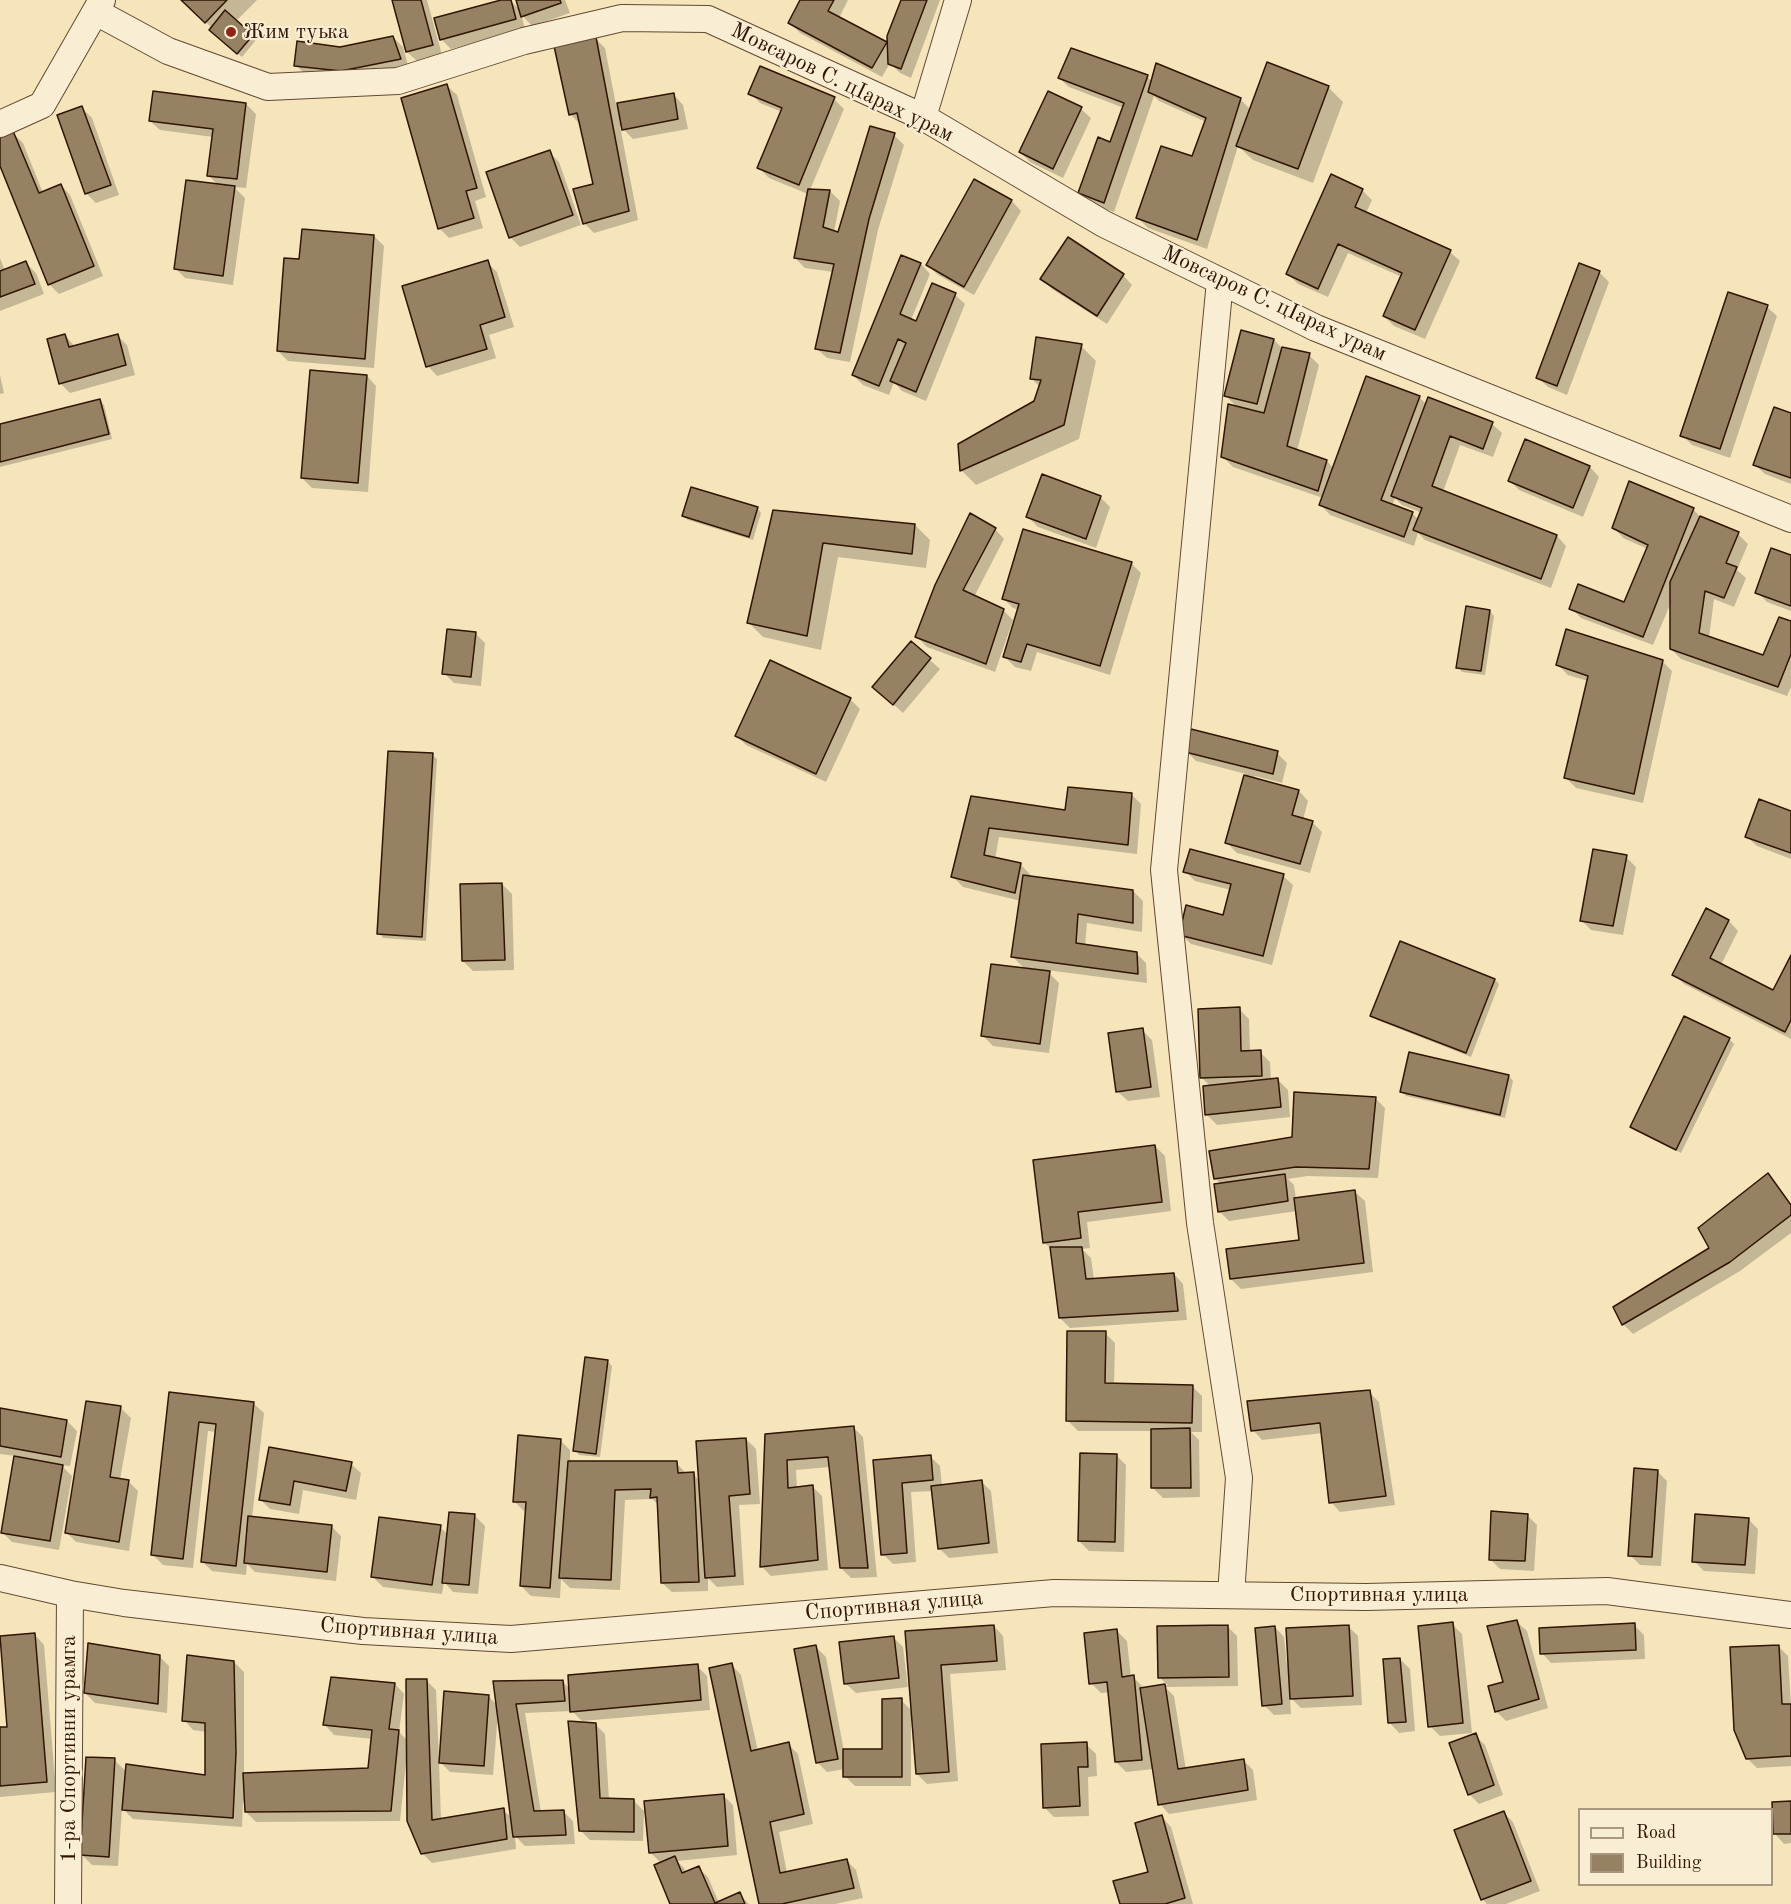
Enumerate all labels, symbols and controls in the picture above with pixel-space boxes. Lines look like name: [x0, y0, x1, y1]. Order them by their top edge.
street label: Мовсаров С. цIарах урам: [726, 18, 958, 148]
place label: Жим туька: [243, 19, 349, 45]
marker: Жим туька: [224, 25, 238, 39]
street label: Мовсаров С. цIарах урам: [1158, 240, 1390, 368]
street label: Спортивная улица: [1290, 1582, 1468, 1608]
street label: Спортивная улица: [804, 1585, 984, 1627]
street label: Спортивная улица: [319, 1613, 499, 1651]
street label: 1-ра Спортивни урамга: [56, 1635, 82, 1863]
legend: [1578, 1808, 1773, 1886]
text: Road: [1636, 1824, 1676, 1842]
text: Building: [1636, 1854, 1701, 1872]

